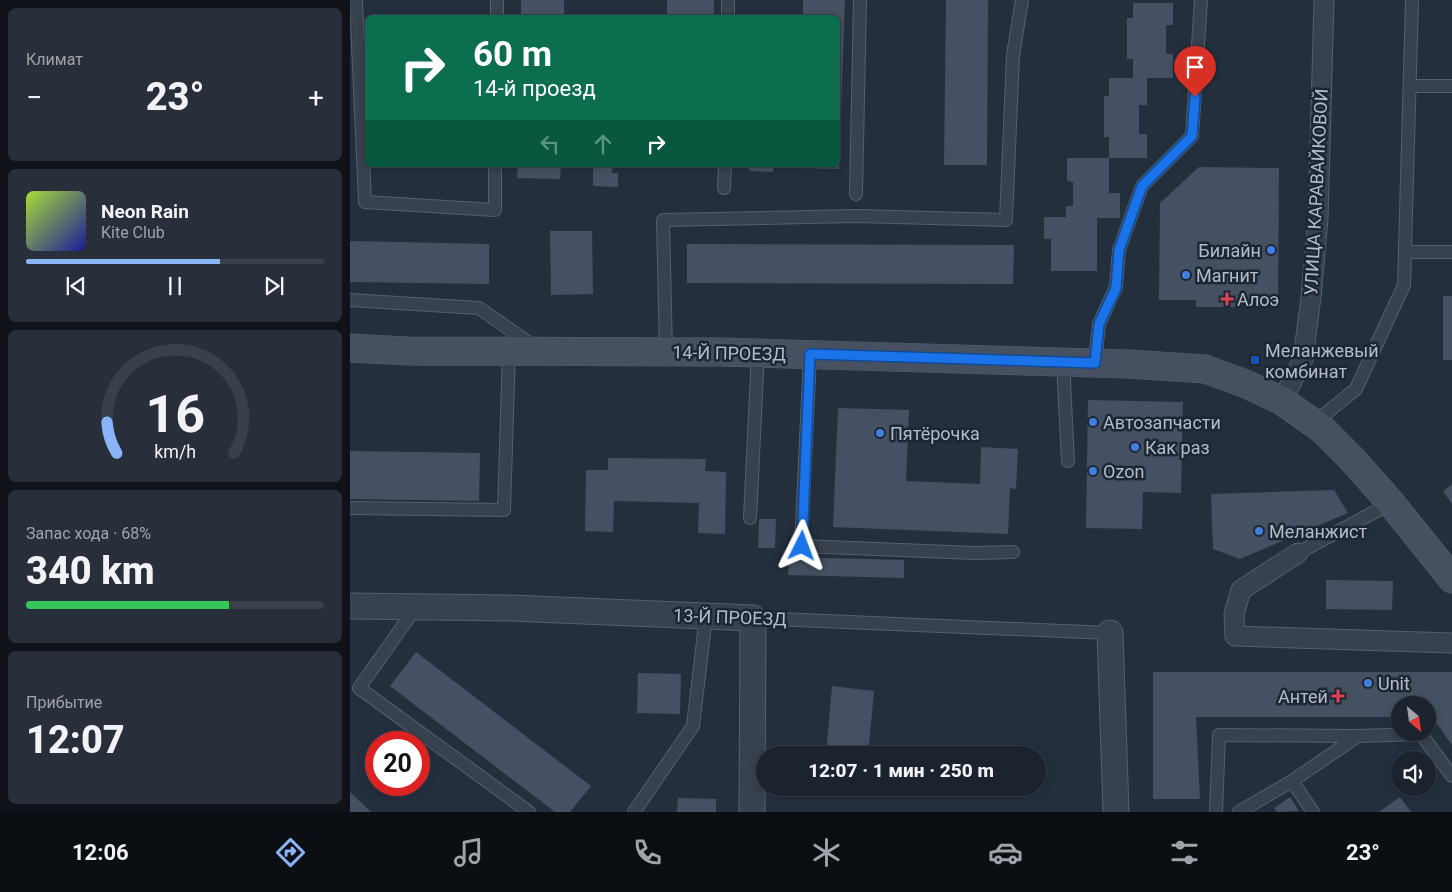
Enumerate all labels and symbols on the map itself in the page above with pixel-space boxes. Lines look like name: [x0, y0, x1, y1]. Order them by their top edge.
pin: [1174, 46, 1216, 97]
street label: УЛИЦА КАРАВАЙКОВОЙ: [1300, 88, 1332, 296]
place label: Билайн: [1198, 240, 1261, 261]
marker: Билайн: [1265, 244, 1277, 256]
place label: Магнит: [1196, 265, 1259, 286]
marker: Магнит: [1180, 269, 1192, 281]
place label: Алоэ: [1237, 289, 1279, 310]
marker: Алоэ: [1221, 293, 1233, 305]
place label: Меланжевый комбинат: [1265, 340, 1379, 382]
street label: 14-Й ПРОЕЗД: [672, 342, 786, 364]
marker: Меланжевый комбинат: [1249, 354, 1261, 366]
place label: Автозапчасти: [1103, 412, 1221, 433]
marker: Автозапчасти: [1087, 416, 1099, 428]
place label: Пятёрочка: [890, 423, 980, 444]
marker: Пятёрочка: [874, 427, 886, 439]
place label: Как раз: [1145, 437, 1210, 458]
marker: Как раз: [1129, 441, 1141, 453]
place label: Ozon: [1103, 461, 1144, 482]
marker: Ozon: [1087, 465, 1099, 477]
position arrow: [775, 519, 827, 571]
place label: Меланжист: [1269, 521, 1367, 542]
marker: Меланжист: [1253, 525, 1265, 537]
street label: 13-Й ПРОЕЗД: [673, 605, 788, 629]
place label: Unit: [1378, 673, 1410, 694]
marker: Unit: [1362, 677, 1374, 689]
place label: Антей: [1278, 686, 1328, 707]
marker: Антей: [1332, 690, 1344, 702]
north arrow: [1391, 696, 1436, 741]
speed limit sign: 20: [365, 731, 430, 796]

